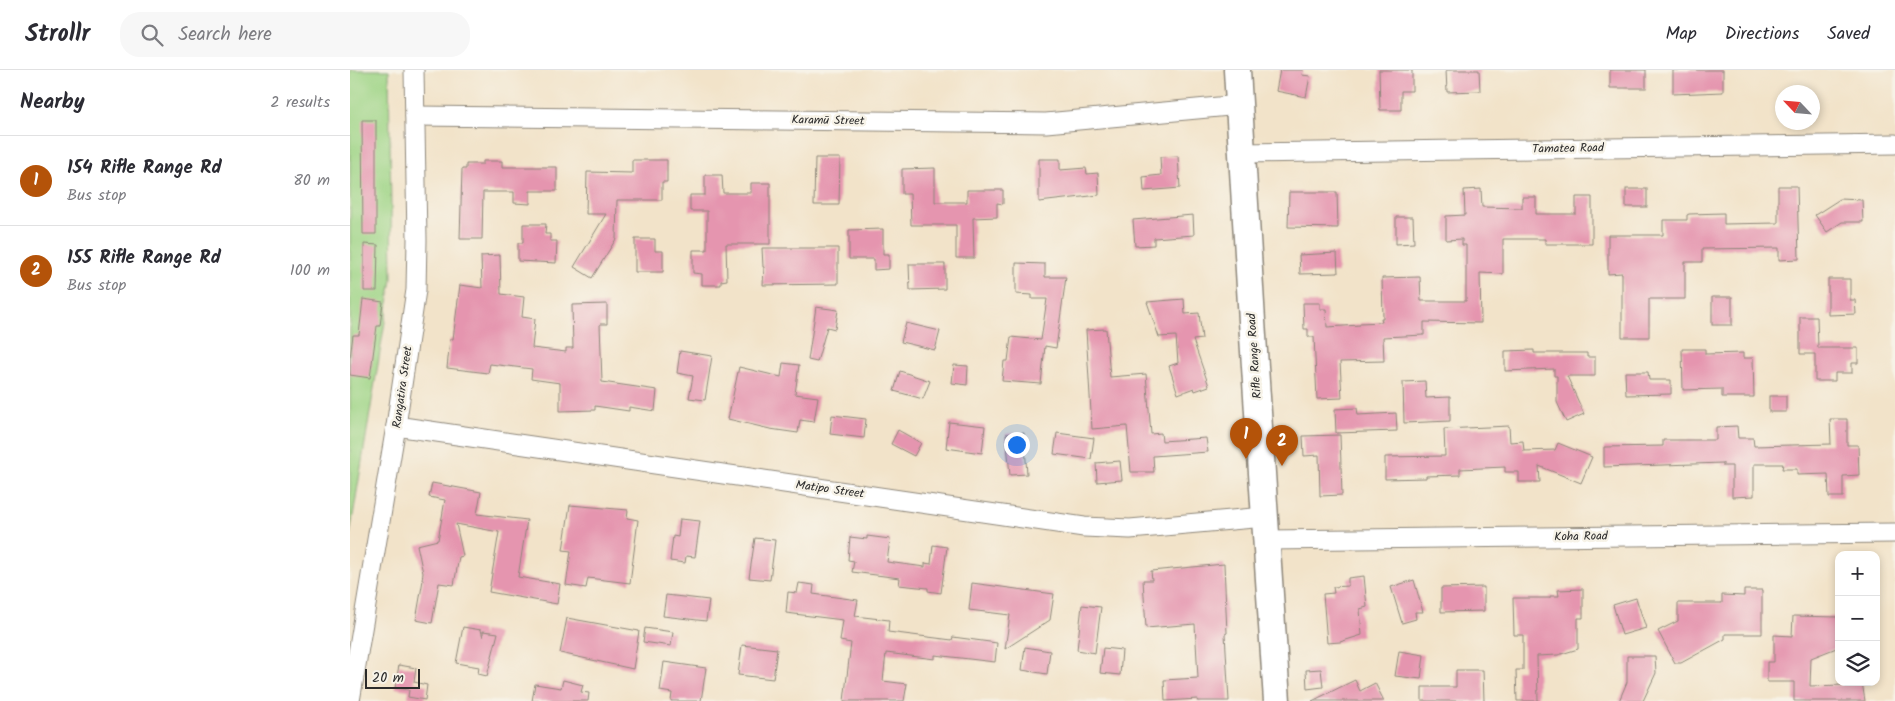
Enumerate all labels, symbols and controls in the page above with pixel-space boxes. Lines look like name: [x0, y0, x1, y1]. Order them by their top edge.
search box: [120, 12, 470, 57]
text: Strollr: [25, 15, 90, 54]
text: Search here: [178, 20, 272, 50]
text: Map: [1665, 20, 1697, 49]
text: Directions: [1725, 20, 1799, 49]
text: Saved: [1827, 20, 1870, 49]
icon: search: [138, 21, 166, 49]
north arrow: [1775, 85, 1820, 130]
text: Nearby: [20, 86, 85, 119]
text: 2 results: [270, 90, 330, 115]
street label: Karamū Street: [791, 110, 865, 131]
street label: Tamatea Road: [1532, 138, 1605, 159]
text: 154 Rifle Range Rd: [67, 153, 222, 183]
text: 1: [34, 168, 38, 193]
text: 80 m: [293, 168, 330, 193]
text: Bus stop: [67, 183, 126, 208]
text: 155 Rifle Range Rd: [67, 243, 221, 273]
text: 2: [31, 258, 41, 283]
text: 100 m: [290, 258, 330, 283]
text: Bus stop: [67, 273, 126, 298]
street label: Rifle Range Road: [1242, 312, 1267, 399]
street label: Rangatira Street: [387, 344, 418, 429]
pin: 1: [1230, 418, 1262, 459]
pin: 2: [1266, 425, 1298, 466]
your location: [1004, 432, 1030, 458]
street label: Matipo Street: [794, 475, 866, 504]
street label: Koha Road: [1554, 527, 1609, 546]
map controls: [1835, 551, 1880, 686]
button: +: [1835, 551, 1880, 596]
button: −: [1835, 596, 1880, 641]
button: layers: [1835, 641, 1880, 686]
scale bar: [365, 666, 420, 689]
text: 20 m: [372, 667, 404, 689]

